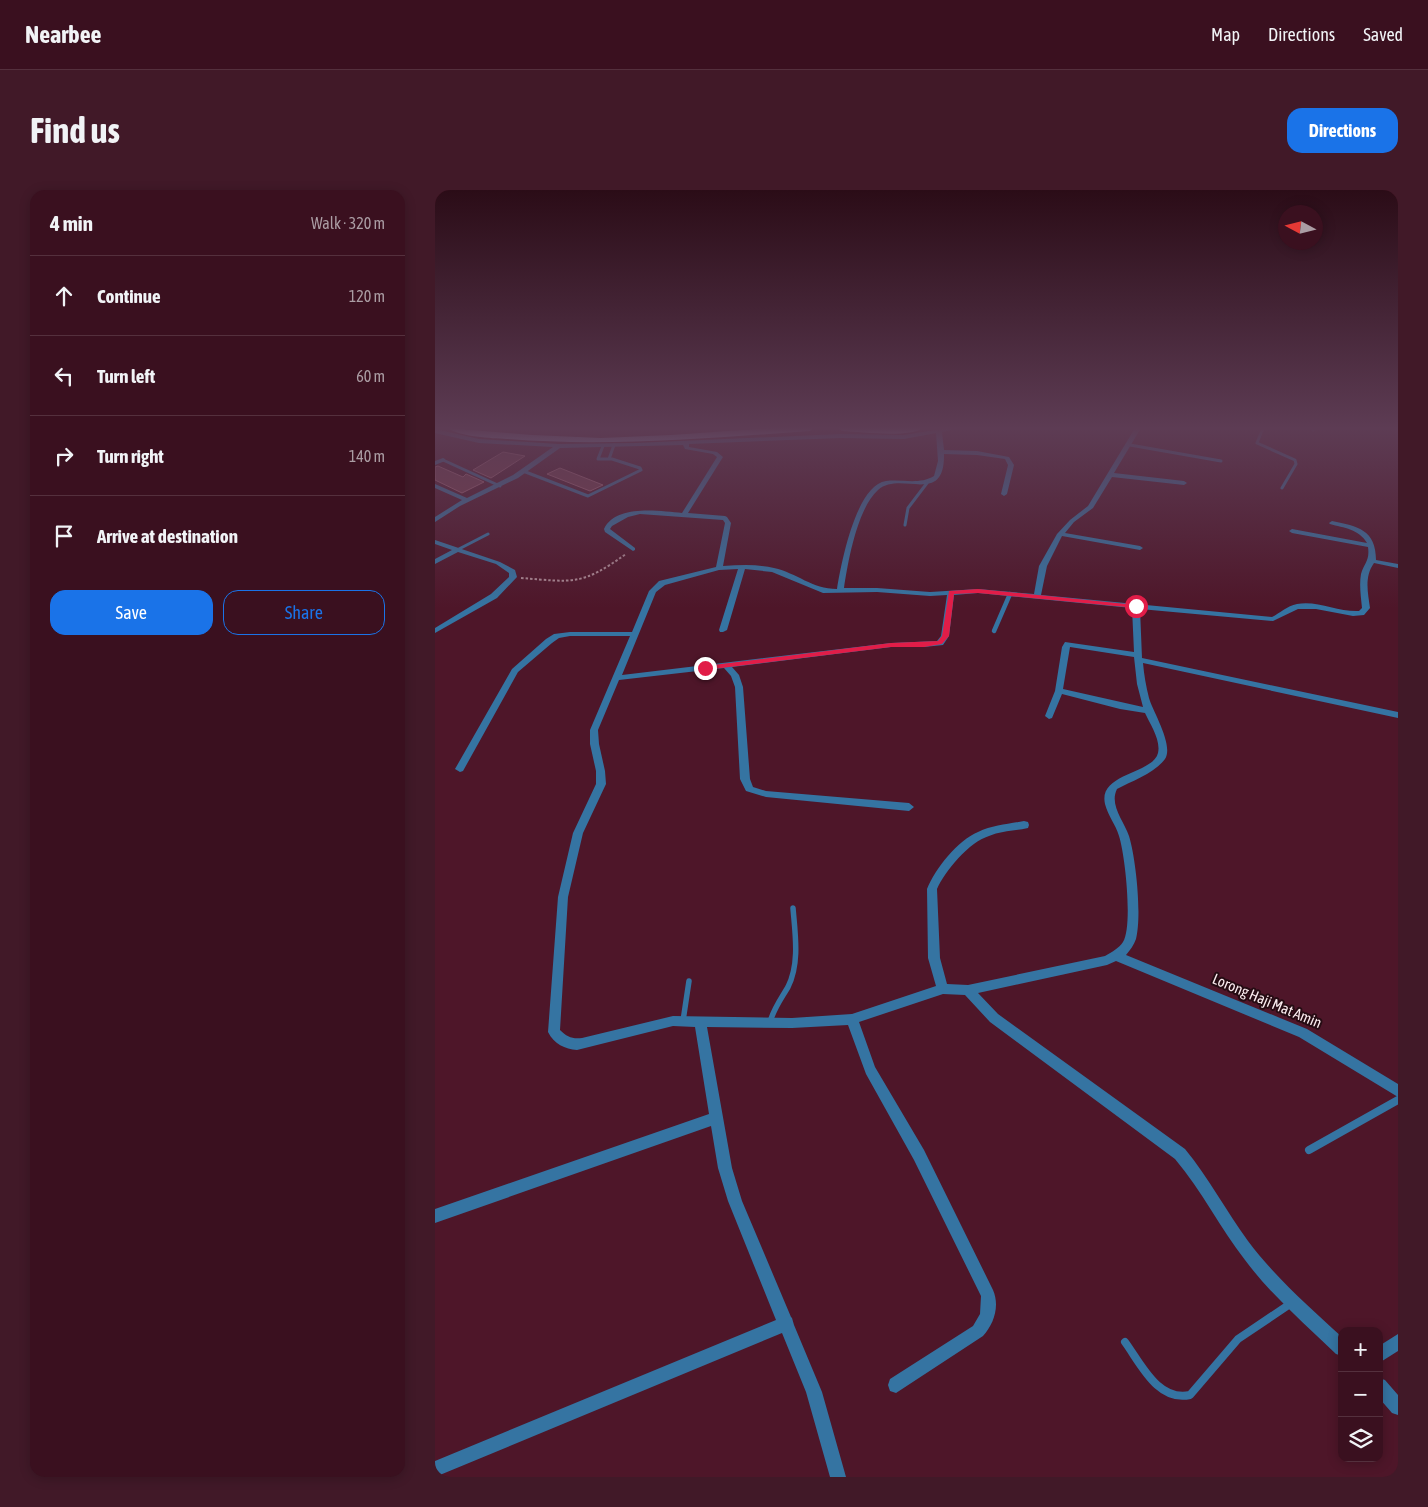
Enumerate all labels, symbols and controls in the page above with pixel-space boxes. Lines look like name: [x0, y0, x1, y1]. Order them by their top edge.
text: Nearbee: [25, 21, 101, 48]
text: Map: [1211, 24, 1240, 45]
text: Directions: [1268, 24, 1335, 45]
text: Saved: [1363, 24, 1403, 45]
button: Directions: [1287, 108, 1398, 153]
text: Find us: [30, 110, 120, 150]
north arrow: [1278, 205, 1323, 250]
text: 4 min: [50, 211, 93, 235]
text: Walk · 320 m: [311, 214, 385, 232]
icon: ahead: [50, 282, 78, 310]
text: Continue: [97, 285, 161, 307]
text: 120 m: [349, 287, 385, 305]
icon: left: [50, 362, 78, 390]
text: Turn left: [97, 365, 155, 387]
text: 60 m: [356, 367, 385, 385]
icon: right: [50, 442, 78, 470]
text: Turn right: [97, 445, 164, 467]
text: 140 m: [349, 447, 385, 465]
icon: arrive: [50, 522, 78, 550]
text: Arrive at destination: [97, 525, 238, 547]
button: Save: [50, 590, 213, 635]
button: Share: [223, 590, 385, 635]
route start: [1125, 595, 1148, 618]
route end: [694, 657, 717, 680]
street label: Lorong Haji Mat Amin: [1210, 970, 1324, 1031]
map controls: [1338, 1327, 1383, 1462]
button: +: [1338, 1327, 1383, 1372]
button: −: [1338, 1372, 1383, 1417]
button: layers: [1338, 1417, 1383, 1462]

